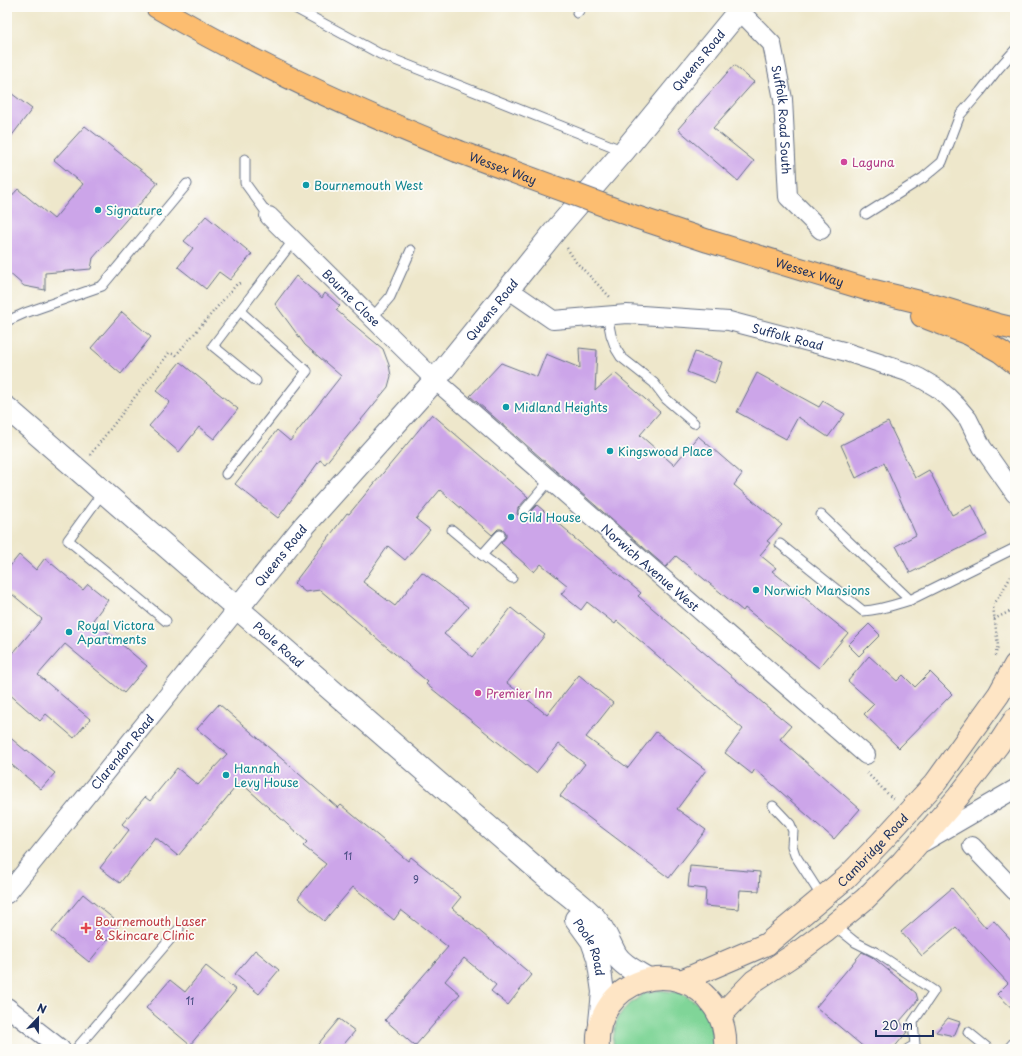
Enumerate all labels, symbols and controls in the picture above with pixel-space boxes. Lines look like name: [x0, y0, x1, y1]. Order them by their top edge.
street label: Queens Road: [668, 26, 729, 95]
street label: Suffolk Road South: [767, 64, 796, 175]
street label: Wessex Way: [467, 147, 539, 189]
place label: Laguna: [852, 153, 895, 171]
marker: Laguna: [839, 157, 849, 167]
place label: Bournemouth West: [314, 176, 423, 194]
marker: Bournemouth West: [301, 180, 311, 190]
place label: Signature: [106, 201, 163, 219]
marker: Signature: [93, 205, 103, 215]
street label: Wessex Way: [773, 253, 846, 291]
street label: Bourne Close: [318, 265, 385, 330]
street label: Queens Road: [461, 275, 522, 345]
street label: Suffolk Road: [750, 319, 825, 354]
place label: Midland Heights: [514, 398, 608, 416]
marker: Midland Heights: [501, 402, 511, 412]
place label: Kingswood Place: [618, 442, 713, 460]
marker: Kingswood Place: [605, 446, 615, 456]
place label: Gild House: [519, 508, 581, 526]
marker: Gild House: [506, 512, 516, 522]
street label: Queens Road: [250, 520, 311, 590]
street label: Norwich Avenue West: [598, 520, 704, 615]
place label: Norwich Mansions: [764, 581, 871, 599]
marker: Norwich Mansions: [751, 585, 761, 595]
place label: Royal Victora Apartments: [77, 616, 155, 648]
street label: Poole Road: [249, 617, 308, 671]
marker: Royal Victora Apartments: [64, 627, 74, 637]
place label: Premier Inn: [486, 684, 552, 702]
marker: Premier Inn: [473, 688, 483, 698]
street label: Clarendon Road: [86, 710, 158, 793]
place label: Hannah Levy House: [234, 759, 299, 791]
marker: Hannah Levy House: [221, 770, 231, 780]
street label: Cambridge Road: [833, 809, 912, 891]
house number: 11: [344, 848, 352, 863]
house number: 9: [413, 872, 419, 887]
place label: Bournemouth Laser & Skincare Clinic: [95, 912, 207, 944]
street label: Poole Road: [569, 914, 610, 977]
marker: Bournemouth Laser & Skincare Clinic: [80, 922, 92, 934]
house number: 11: [186, 993, 194, 1008]
north arrow: [18, 998, 58, 1038]
text: N: [35, 999, 49, 1018]
scale bar: [876, 1012, 933, 1038]
text: 20 m: [882, 1016, 913, 1034]

